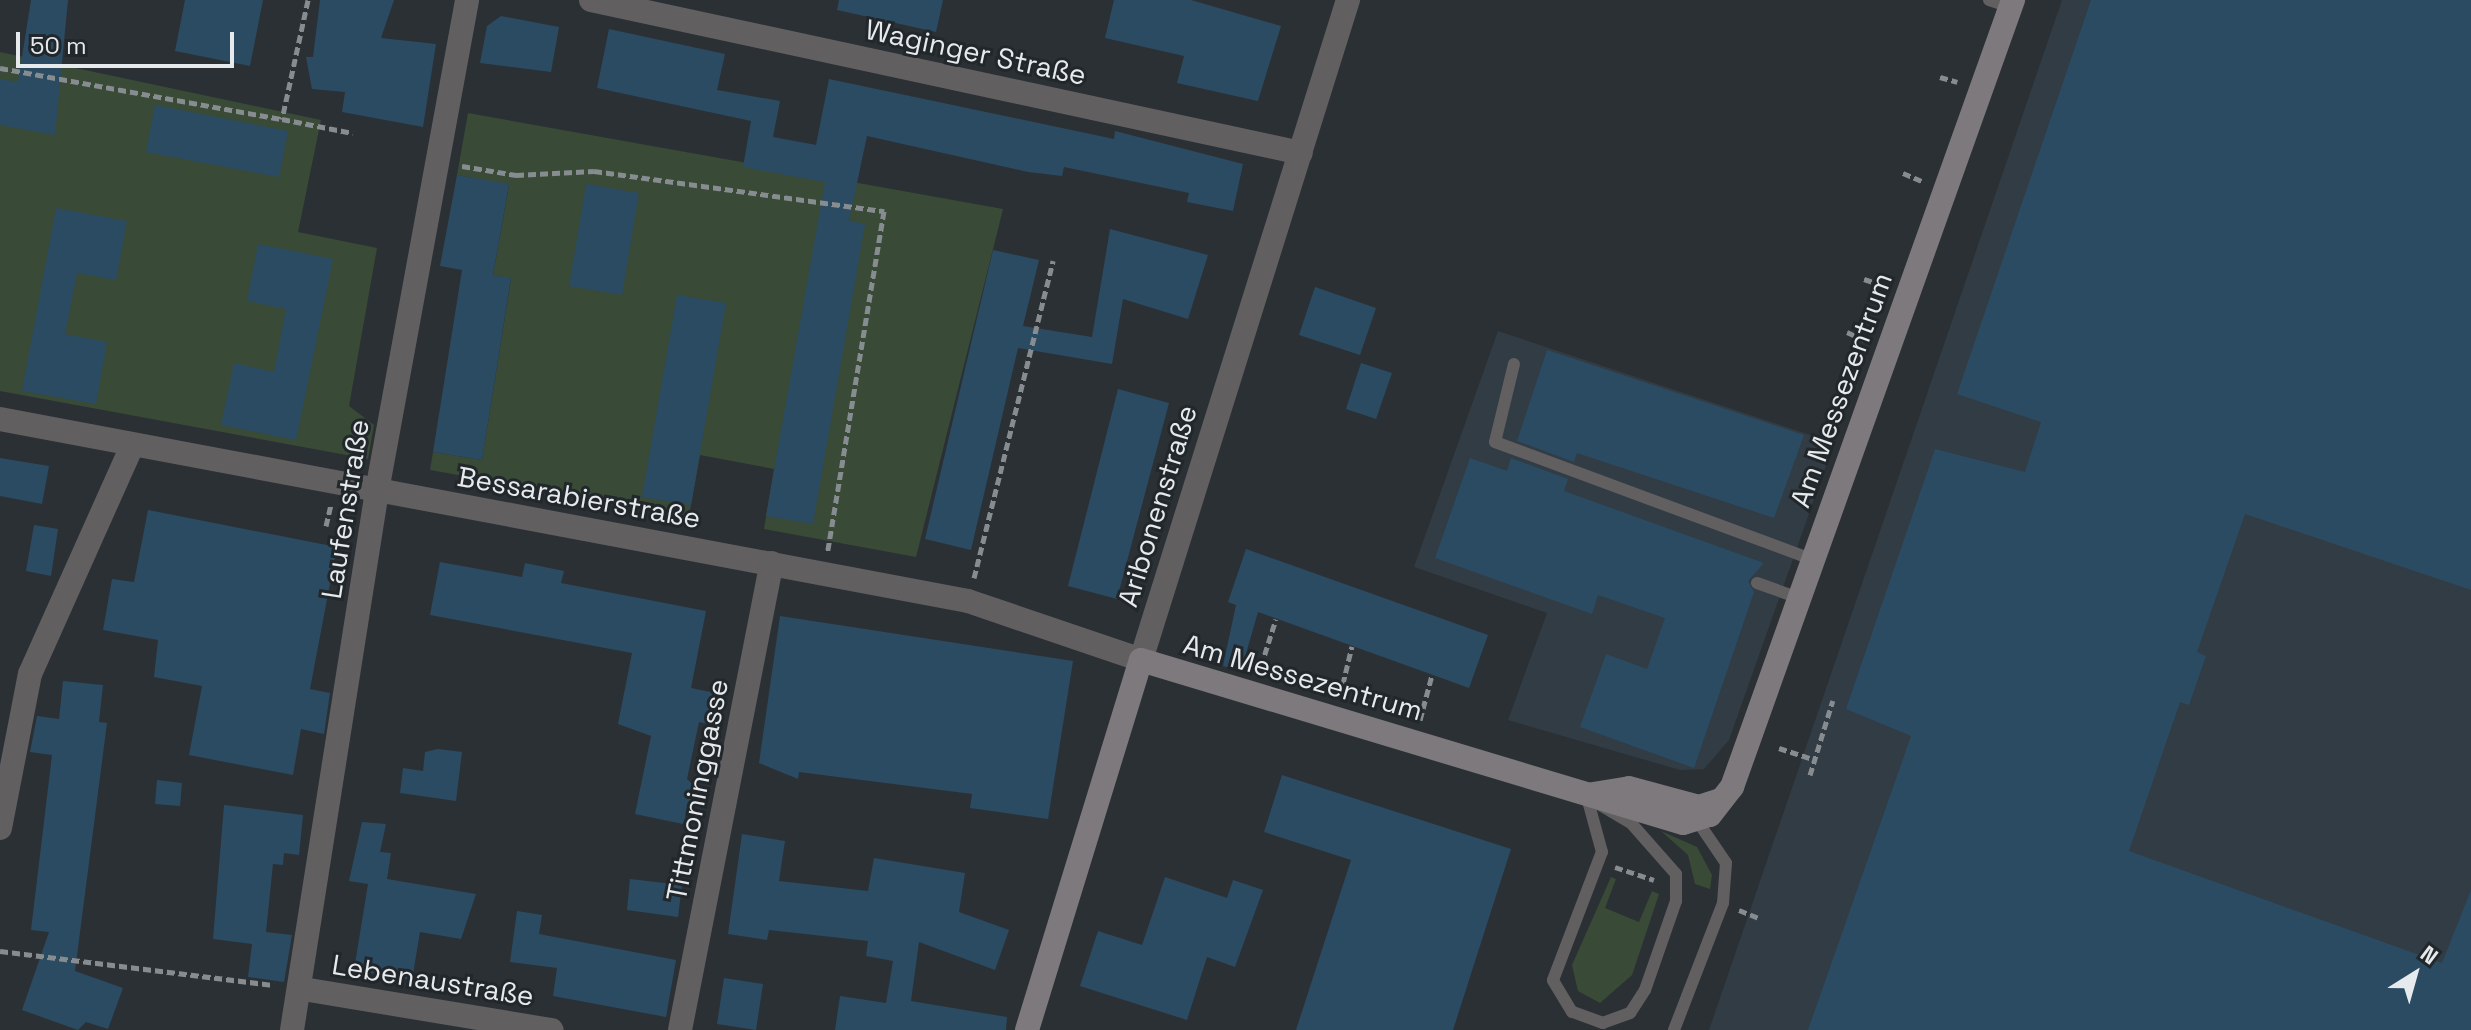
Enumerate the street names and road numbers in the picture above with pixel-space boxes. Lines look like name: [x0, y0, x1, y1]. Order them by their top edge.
street label: Waginger Straße: [863, 12, 1089, 92]
street label: Am Messezentrum: [1783, 268, 1899, 512]
street label: Aribonenstraße: [1110, 401, 1204, 611]
street label: Laufenstraße: [314, 417, 376, 601]
street label: Bessarabierstraße: [455, 459, 703, 535]
street label: Am Messezentrum: [1179, 627, 1427, 727]
street label: Tittmoninggasse: [659, 676, 735, 904]
street label: Lebenaustraße: [330, 947, 536, 1013]

